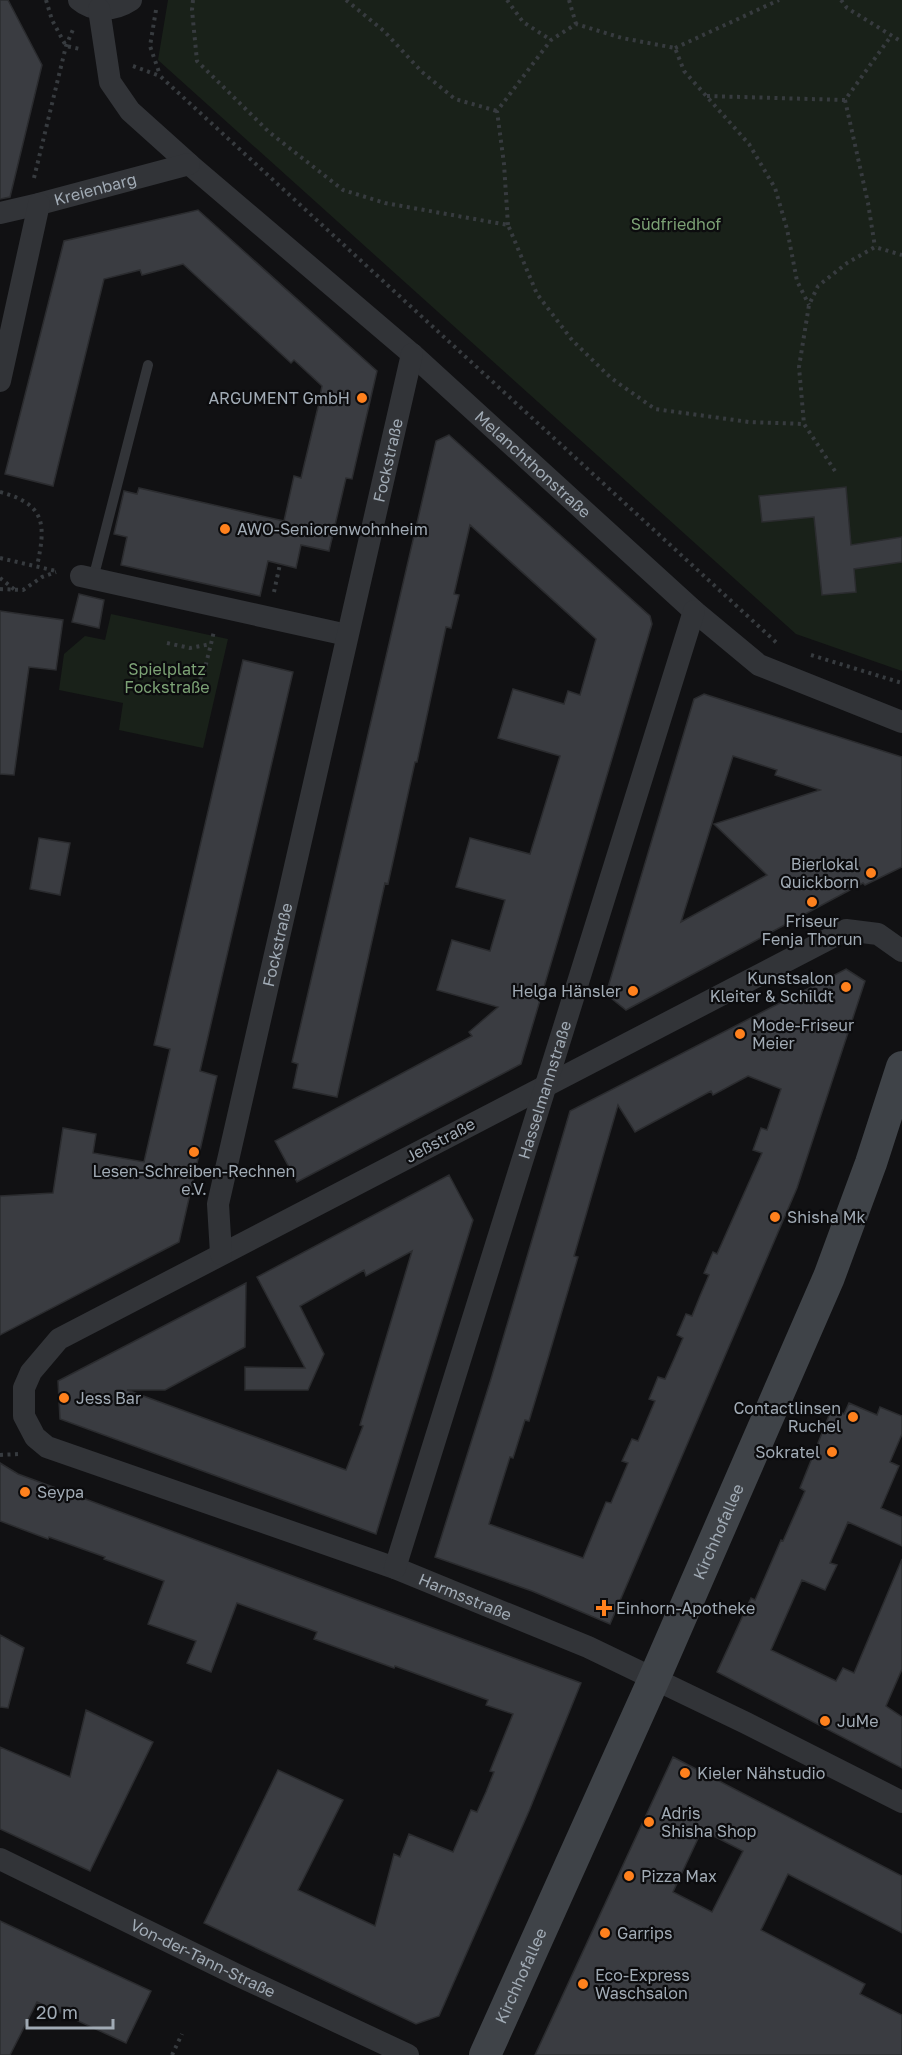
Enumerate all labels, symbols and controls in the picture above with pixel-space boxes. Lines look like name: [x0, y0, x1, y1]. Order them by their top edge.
street label: Kreienbarg: [52, 168, 139, 210]
park label: Südfriedhof: [631, 214, 721, 234]
place label: ARGUMENT GmbH: [208, 388, 350, 408]
marker: ARGUMENT GmbH: [355, 391, 369, 405]
street label: Melanchthonstraße: [471, 406, 595, 522]
street label: Fockstraße: [369, 416, 407, 504]
place label: AWO-Seniorenwohnheim: [237, 519, 428, 539]
marker: AWO-Seniorenwohnheim: [218, 522, 232, 536]
park label: Spielplatz Fockstraße: [124, 659, 210, 697]
place label: Bierlokal Quickborn: [780, 854, 859, 892]
marker: Bierlokal Quickborn: [864, 866, 878, 880]
marker: Friseur Fenja Thorun: [805, 895, 819, 909]
street label: Fockstraße: [258, 901, 296, 989]
place label: Friseur Fenja Thorun: [762, 911, 862, 949]
place label: Kunstsalon Kleiter & Schildt: [710, 968, 834, 1006]
marker: Kunstsalon Kleiter & Schildt: [839, 980, 853, 994]
place label: Helga Hänsler: [512, 981, 621, 1001]
marker: Helga Hänsler: [626, 984, 640, 998]
place label: Mode-Friseur Meier: [752, 1015, 854, 1053]
street label: Hasselmannstraße: [513, 1018, 575, 1162]
marker: Mode-Friseur Meier: [733, 1027, 747, 1041]
street label: Jeßstraße: [402, 1113, 478, 1167]
marker: Lesen-Schreiben-Rechnen e.V.: [187, 1145, 201, 1159]
place label: Lesen-Schreiben-Rechnen e.V.: [93, 1161, 295, 1199]
place label: Shisha Mk: [787, 1207, 866, 1227]
marker: Shisha Mk: [768, 1210, 782, 1224]
place label: Jess Bar: [76, 1388, 141, 1408]
marker: Jess Bar: [57, 1391, 71, 1405]
place label: Contactlinsen Ruchel: [733, 1398, 841, 1436]
marker: Contactlinsen Ruchel: [846, 1410, 860, 1424]
place label: Sokratel: [755, 1442, 820, 1462]
marker: Sokratel: [825, 1445, 839, 1459]
street label: Kirchhofallee: [689, 1481, 748, 1583]
place label: Seypa: [37, 1482, 84, 1502]
marker: Seypa: [18, 1485, 32, 1499]
street label: Harmsstraße: [416, 1569, 515, 1625]
place label: Einhorn-Apotheke: [616, 1598, 755, 1618]
marker: Einhorn-Apotheke: [597, 1601, 611, 1615]
place label: JuMe: [837, 1711, 879, 1731]
marker: JuMe: [818, 1714, 832, 1728]
place label: Kieler Nähstudio: [697, 1763, 825, 1783]
marker: Kieler Nähstudio: [678, 1766, 692, 1780]
place label: Adris Shisha Shop: [661, 1803, 756, 1841]
marker: Adris Shisha Shop: [642, 1815, 656, 1829]
place label: Pizza Max: [641, 1866, 717, 1886]
marker: Pizza Max: [622, 1869, 636, 1883]
street label: Von-der-Tann-Straße: [127, 1914, 279, 2002]
place label: Garrips: [617, 1923, 672, 1943]
street label: Kirchhofallee: [491, 1925, 551, 2027]
marker: Garrips: [598, 1926, 612, 1940]
place label: Eco-Express Waschsalon: [595, 1965, 690, 2003]
marker: Eco-Express Waschsalon: [576, 1977, 590, 1991]
scale bar: [27, 1992, 112, 2030]
text: 20 m: [36, 2001, 78, 2023]

